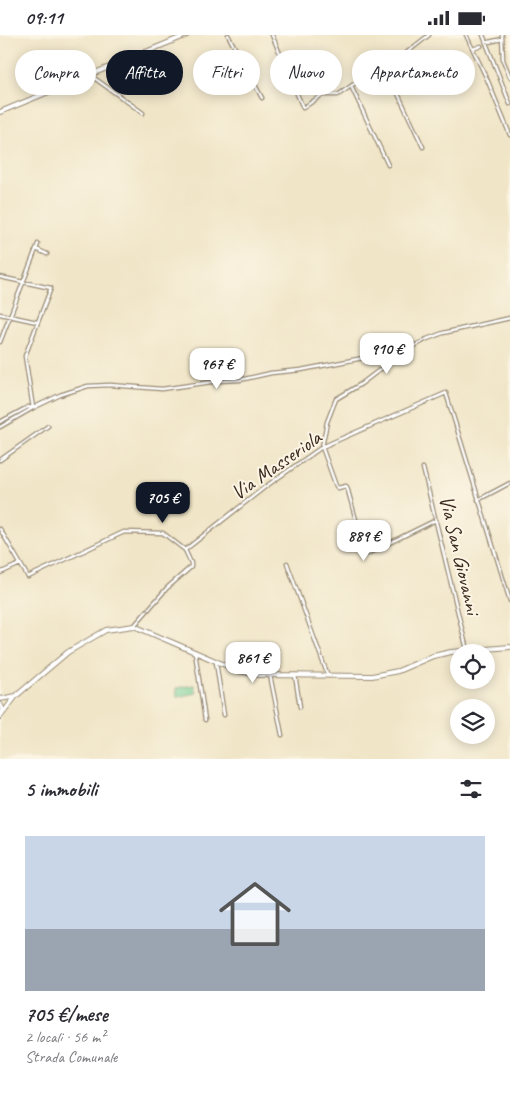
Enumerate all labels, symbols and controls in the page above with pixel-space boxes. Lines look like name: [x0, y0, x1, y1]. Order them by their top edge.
text: 09:11: [25, 6, 63, 30]
chip: Compra: [15, 50, 96, 95]
chip: Affitta: [106, 50, 183, 95]
chip: Filtri: [193, 50, 260, 95]
chip: Nuovo: [270, 50, 342, 95]
chip: Appartamento: [352, 50, 475, 95]
pin: 910 €: [352, 333, 422, 375]
text: 910 €: [371, 339, 403, 359]
pin: 967 €: [182, 347, 252, 390]
text: 967 €: [201, 354, 233, 374]
street label: Via Masseriola: [226, 423, 328, 506]
pin: 705 €: [128, 481, 198, 524]
text: 705 €: [147, 488, 179, 508]
street label: Via San Giovanni: [434, 493, 487, 620]
pin: 889 €: [329, 519, 399, 562]
text: 889 €: [348, 526, 380, 546]
pin: 861 €: [218, 641, 288, 684]
map controls: [450, 644, 495, 744]
button: locate: [450, 644, 495, 689]
text: 861 €: [236, 648, 270, 668]
button: layers: [450, 699, 495, 744]
icon: filters: [457, 775, 485, 803]
text: 5 immobili: [25, 776, 97, 802]
icon: home: [210, 869, 300, 959]
text: 705 €/mese: [25, 1001, 108, 1027]
text: 2 locali · 56 m²: [25, 1027, 105, 1047]
text: Strada Comunale: [25, 1047, 117, 1067]

